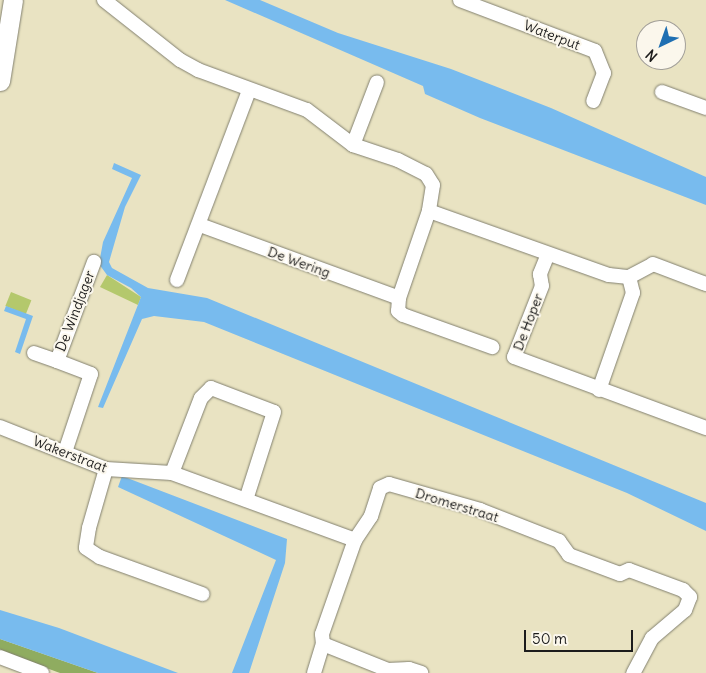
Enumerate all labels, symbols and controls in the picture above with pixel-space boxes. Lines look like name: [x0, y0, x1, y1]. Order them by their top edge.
street label: Waterput: [521, 17, 583, 53]
north arrow: [636, 20, 686, 70]
text: N: [642, 45, 661, 65]
street label: De Wering: [265, 243, 333, 281]
street label: De Windjager: [52, 268, 98, 354]
street label: De Hoper: [509, 291, 547, 353]
street label: Wakerstraat: [31, 432, 109, 476]
street label: Dromerstraat: [413, 484, 501, 526]
scale bar: [526, 620, 635, 652]
text: 50 m: [532, 629, 567, 648]

